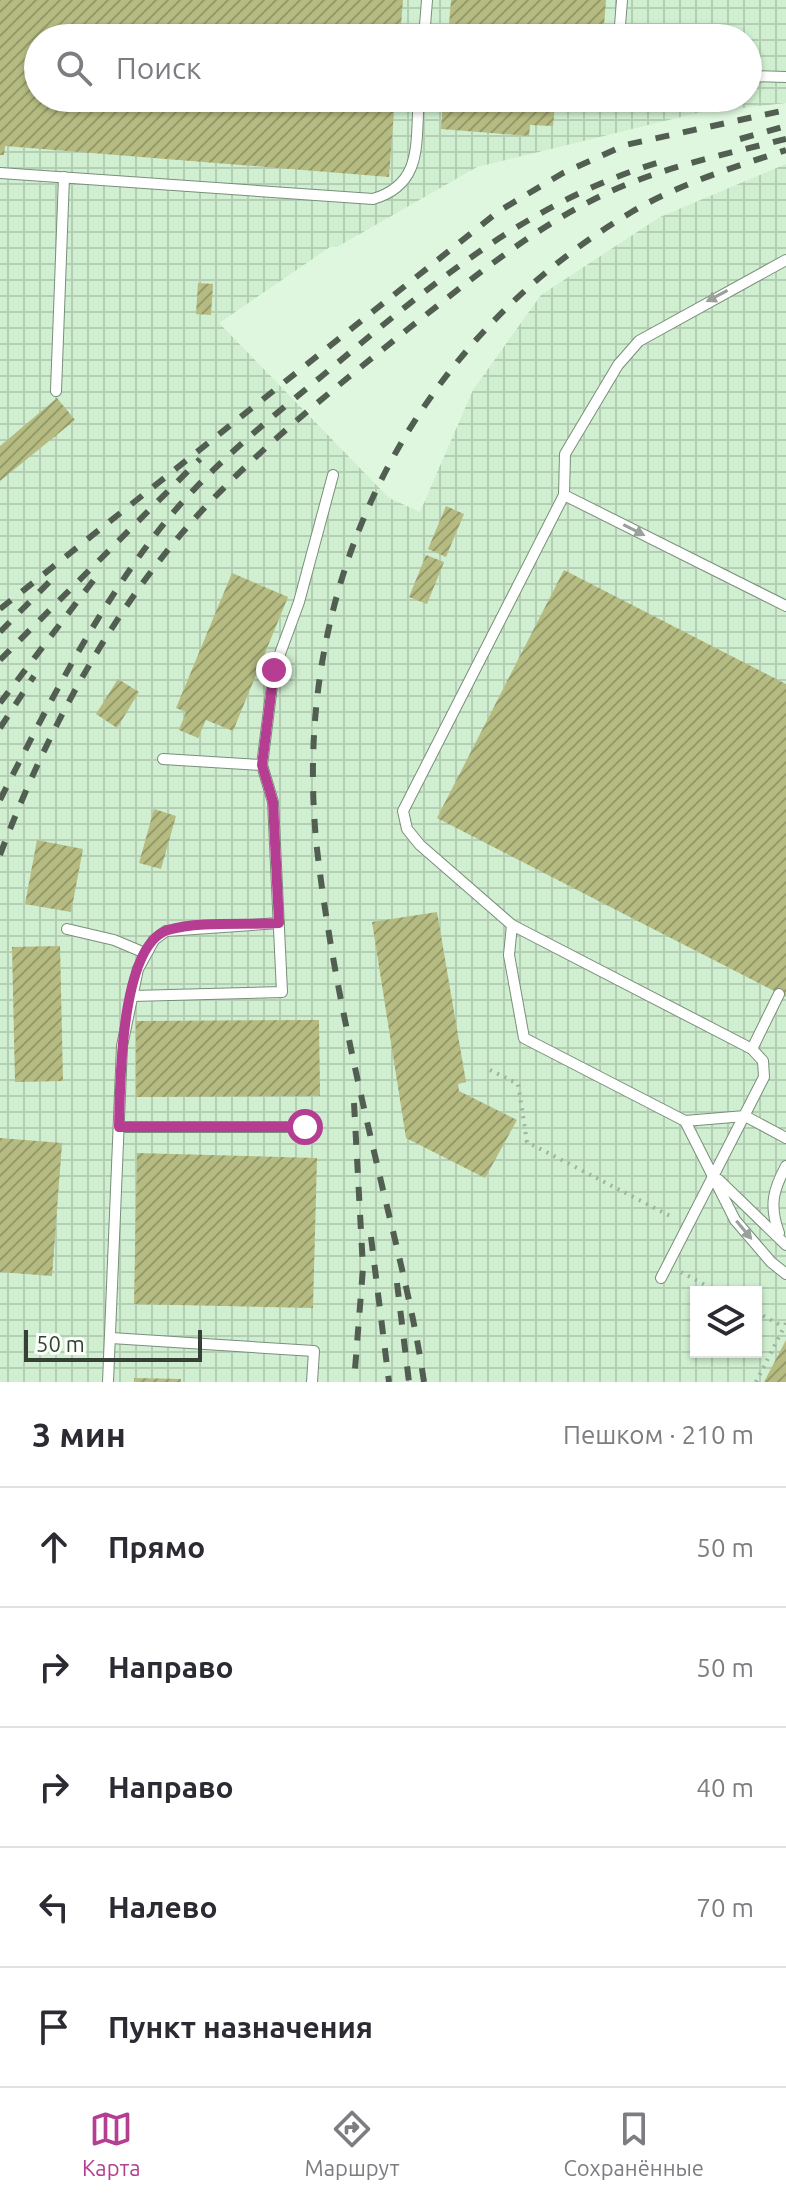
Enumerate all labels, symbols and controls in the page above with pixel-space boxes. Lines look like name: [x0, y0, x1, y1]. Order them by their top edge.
search box: [24, 24, 762, 112]
icon: search: [52, 46, 96, 90]
text: Поиск: [116, 51, 201, 85]
one-way arrow: [705, 290, 728, 303]
one-way arrow: [622, 523, 645, 536]
route end: [256, 652, 292, 688]
route start: [287, 1109, 323, 1145]
one-way arrow: [735, 1220, 751, 1240]
map controls: [690, 1286, 762, 1358]
button: layers: [690, 1286, 762, 1358]
scale bar: [24, 1326, 202, 1362]
text: 50 m: [36, 1331, 85, 1356]
text: 3 мин: [32, 1415, 126, 1453]
text: Пешком · 210 m: [563, 1420, 754, 1449]
icon: ahead: [32, 1525, 76, 1569]
text: Прямо: [108, 1530, 205, 1564]
text: 50 m: [696, 1533, 754, 1562]
icon: right: [32, 1645, 76, 1689]
text: Направо: [108, 1650, 234, 1684]
text: 50 m: [696, 1653, 754, 1682]
icon: right: [32, 1765, 76, 1809]
text: Направо: [108, 1770, 234, 1804]
text: 40 m: [696, 1773, 754, 1802]
icon: left: [32, 1885, 76, 1929]
text: Налево: [108, 1890, 218, 1924]
text: 70 m: [696, 1893, 754, 1922]
icon: arrive: [32, 2005, 76, 2049]
text: Пункт назначения: [108, 2010, 373, 2044]
tab: Карта: [82, 2107, 141, 2180]
tab: Маршрут: [305, 2107, 399, 2180]
tab: Сохранённые: [563, 2107, 704, 2180]

